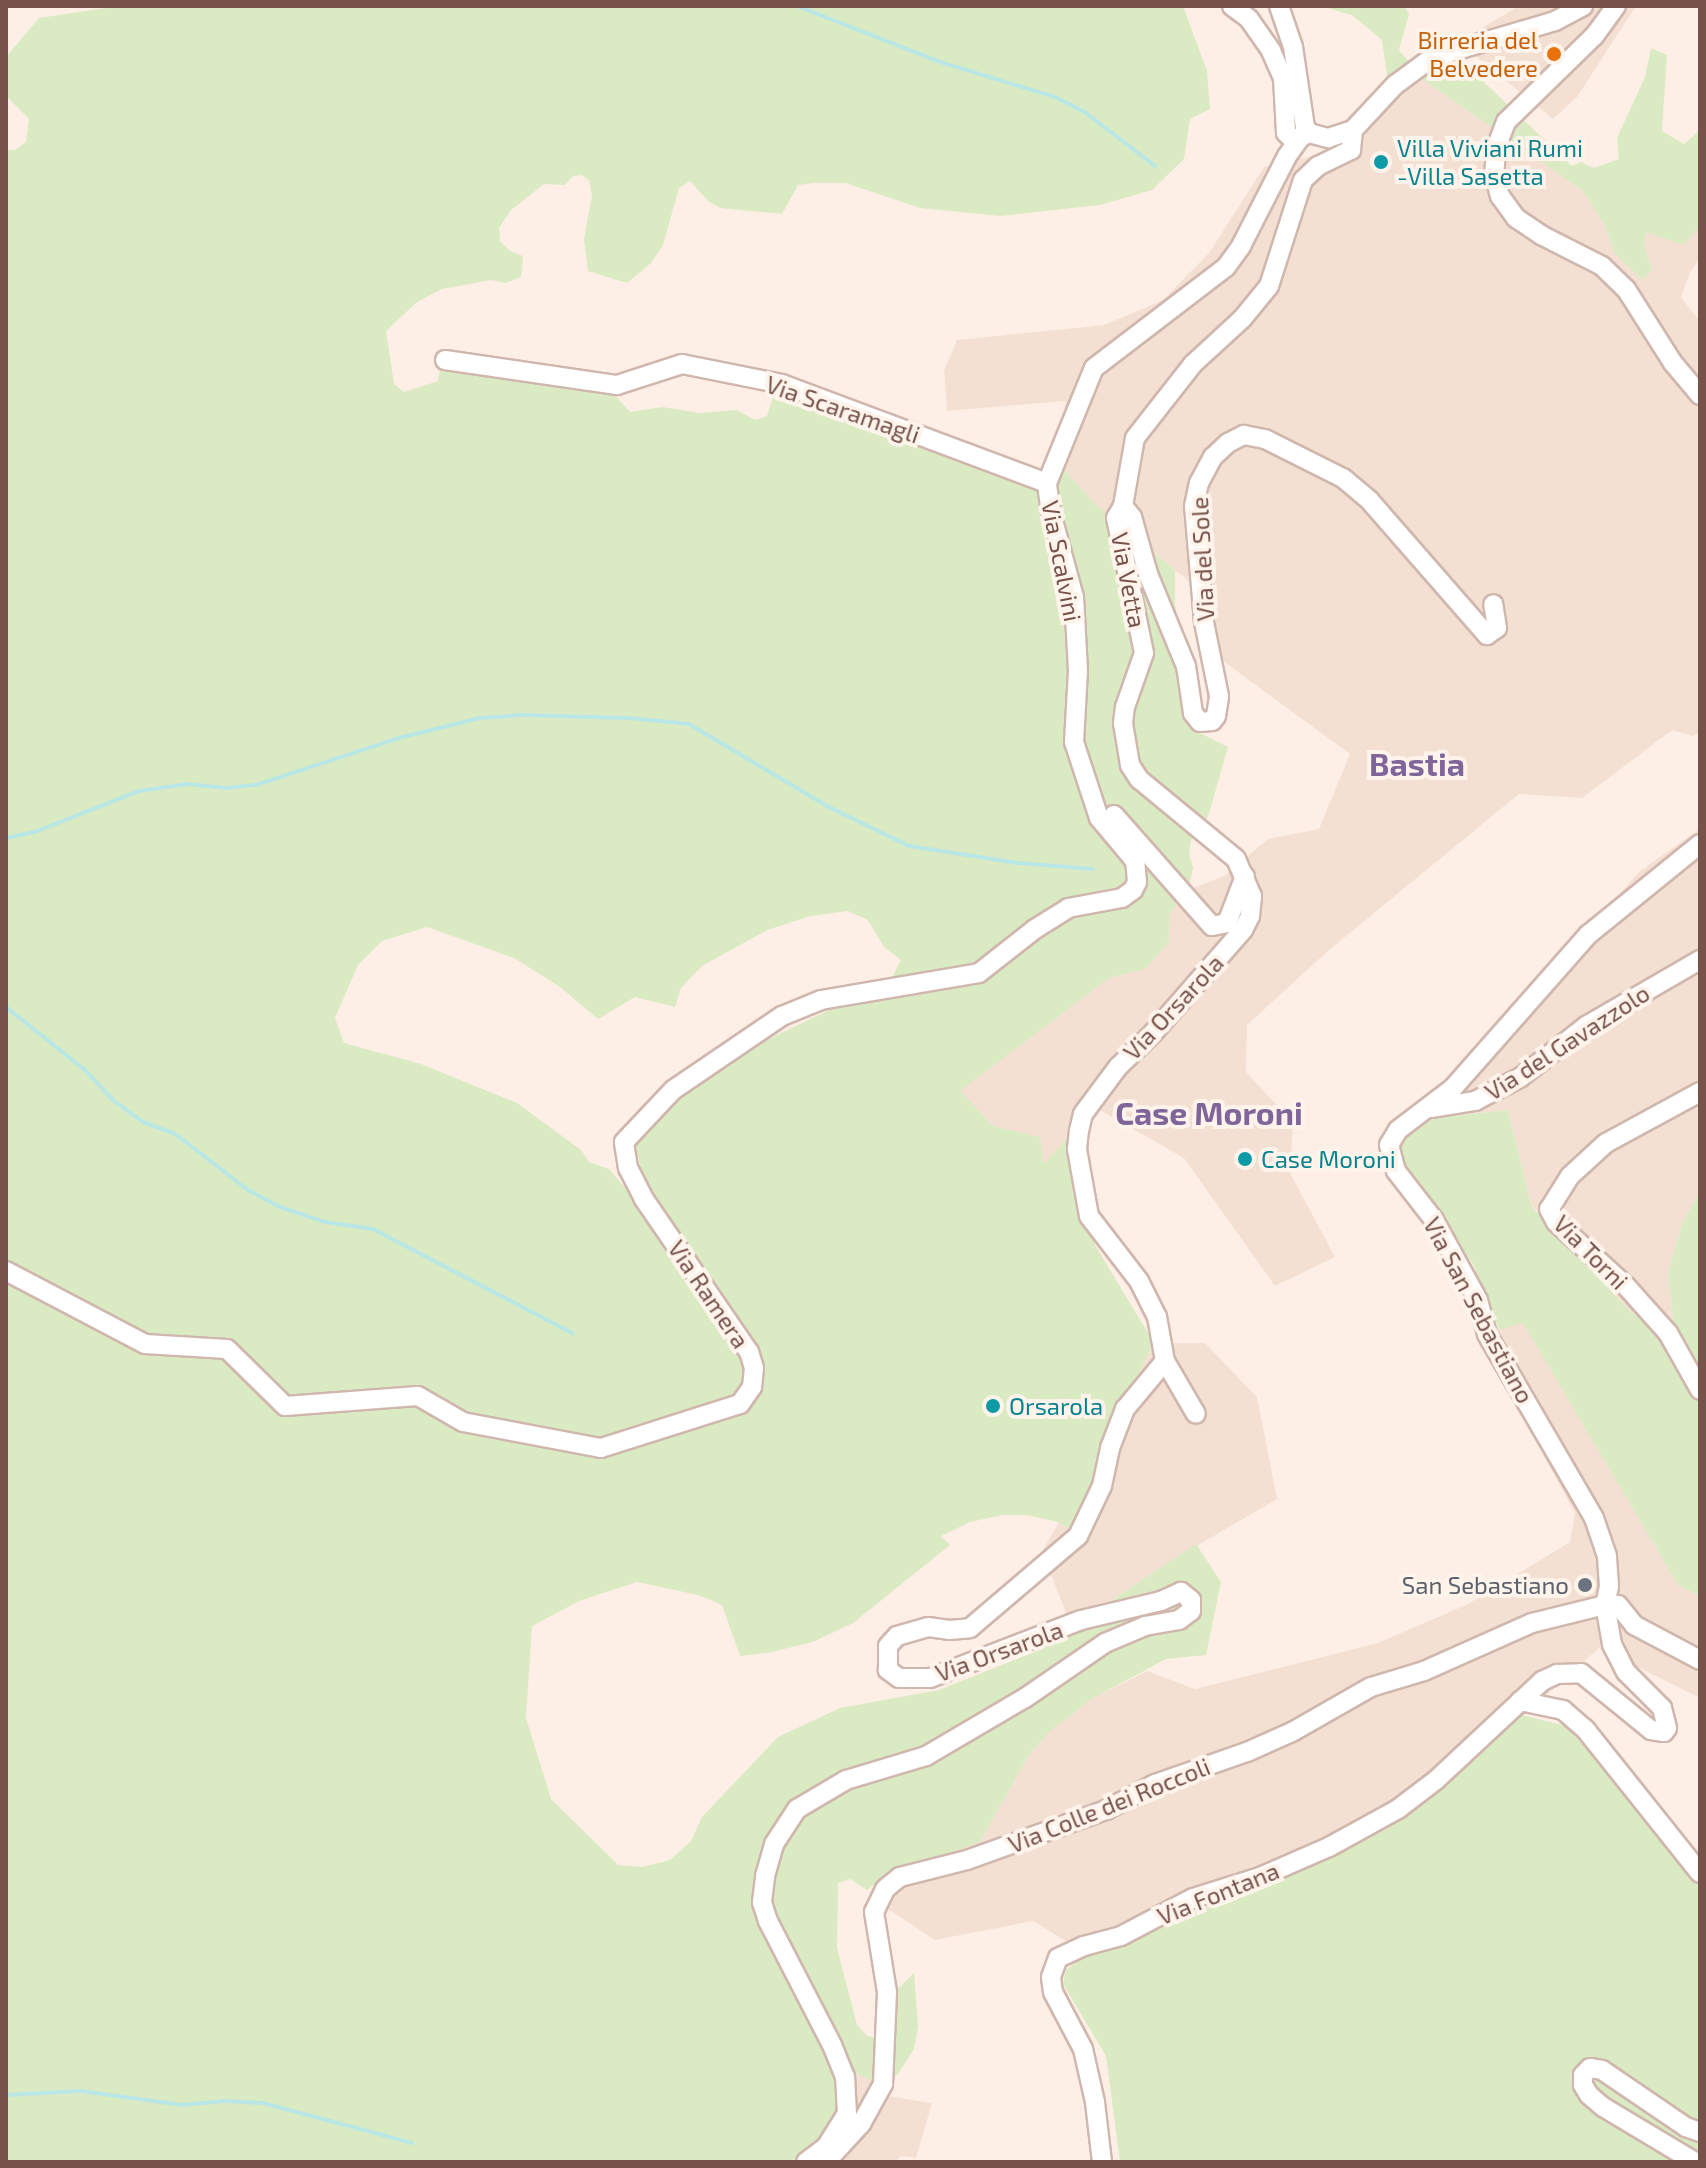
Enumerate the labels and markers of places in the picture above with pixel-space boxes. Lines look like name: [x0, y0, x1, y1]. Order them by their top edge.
place label: Birreria del Belvedere: [1417, 26, 1538, 82]
marker: Birreria del Belvedere: [1545, 45, 1563, 63]
place label: Villa Viviani Rumi -Villa Sasetta: [1397, 134, 1584, 190]
marker: Villa Viviani Rumi -Villa Sasetta: [1372, 153, 1390, 171]
place label: Case Moroni: [1261, 1145, 1396, 1173]
marker: Case Moroni: [1236, 1150, 1254, 1168]
place label: Orsarola: [1009, 1392, 1103, 1420]
marker: Orsarola: [984, 1397, 1002, 1415]
place label: San Sebastiano: [1402, 1571, 1569, 1599]
marker: San Sebastiano: [1576, 1576, 1594, 1594]

